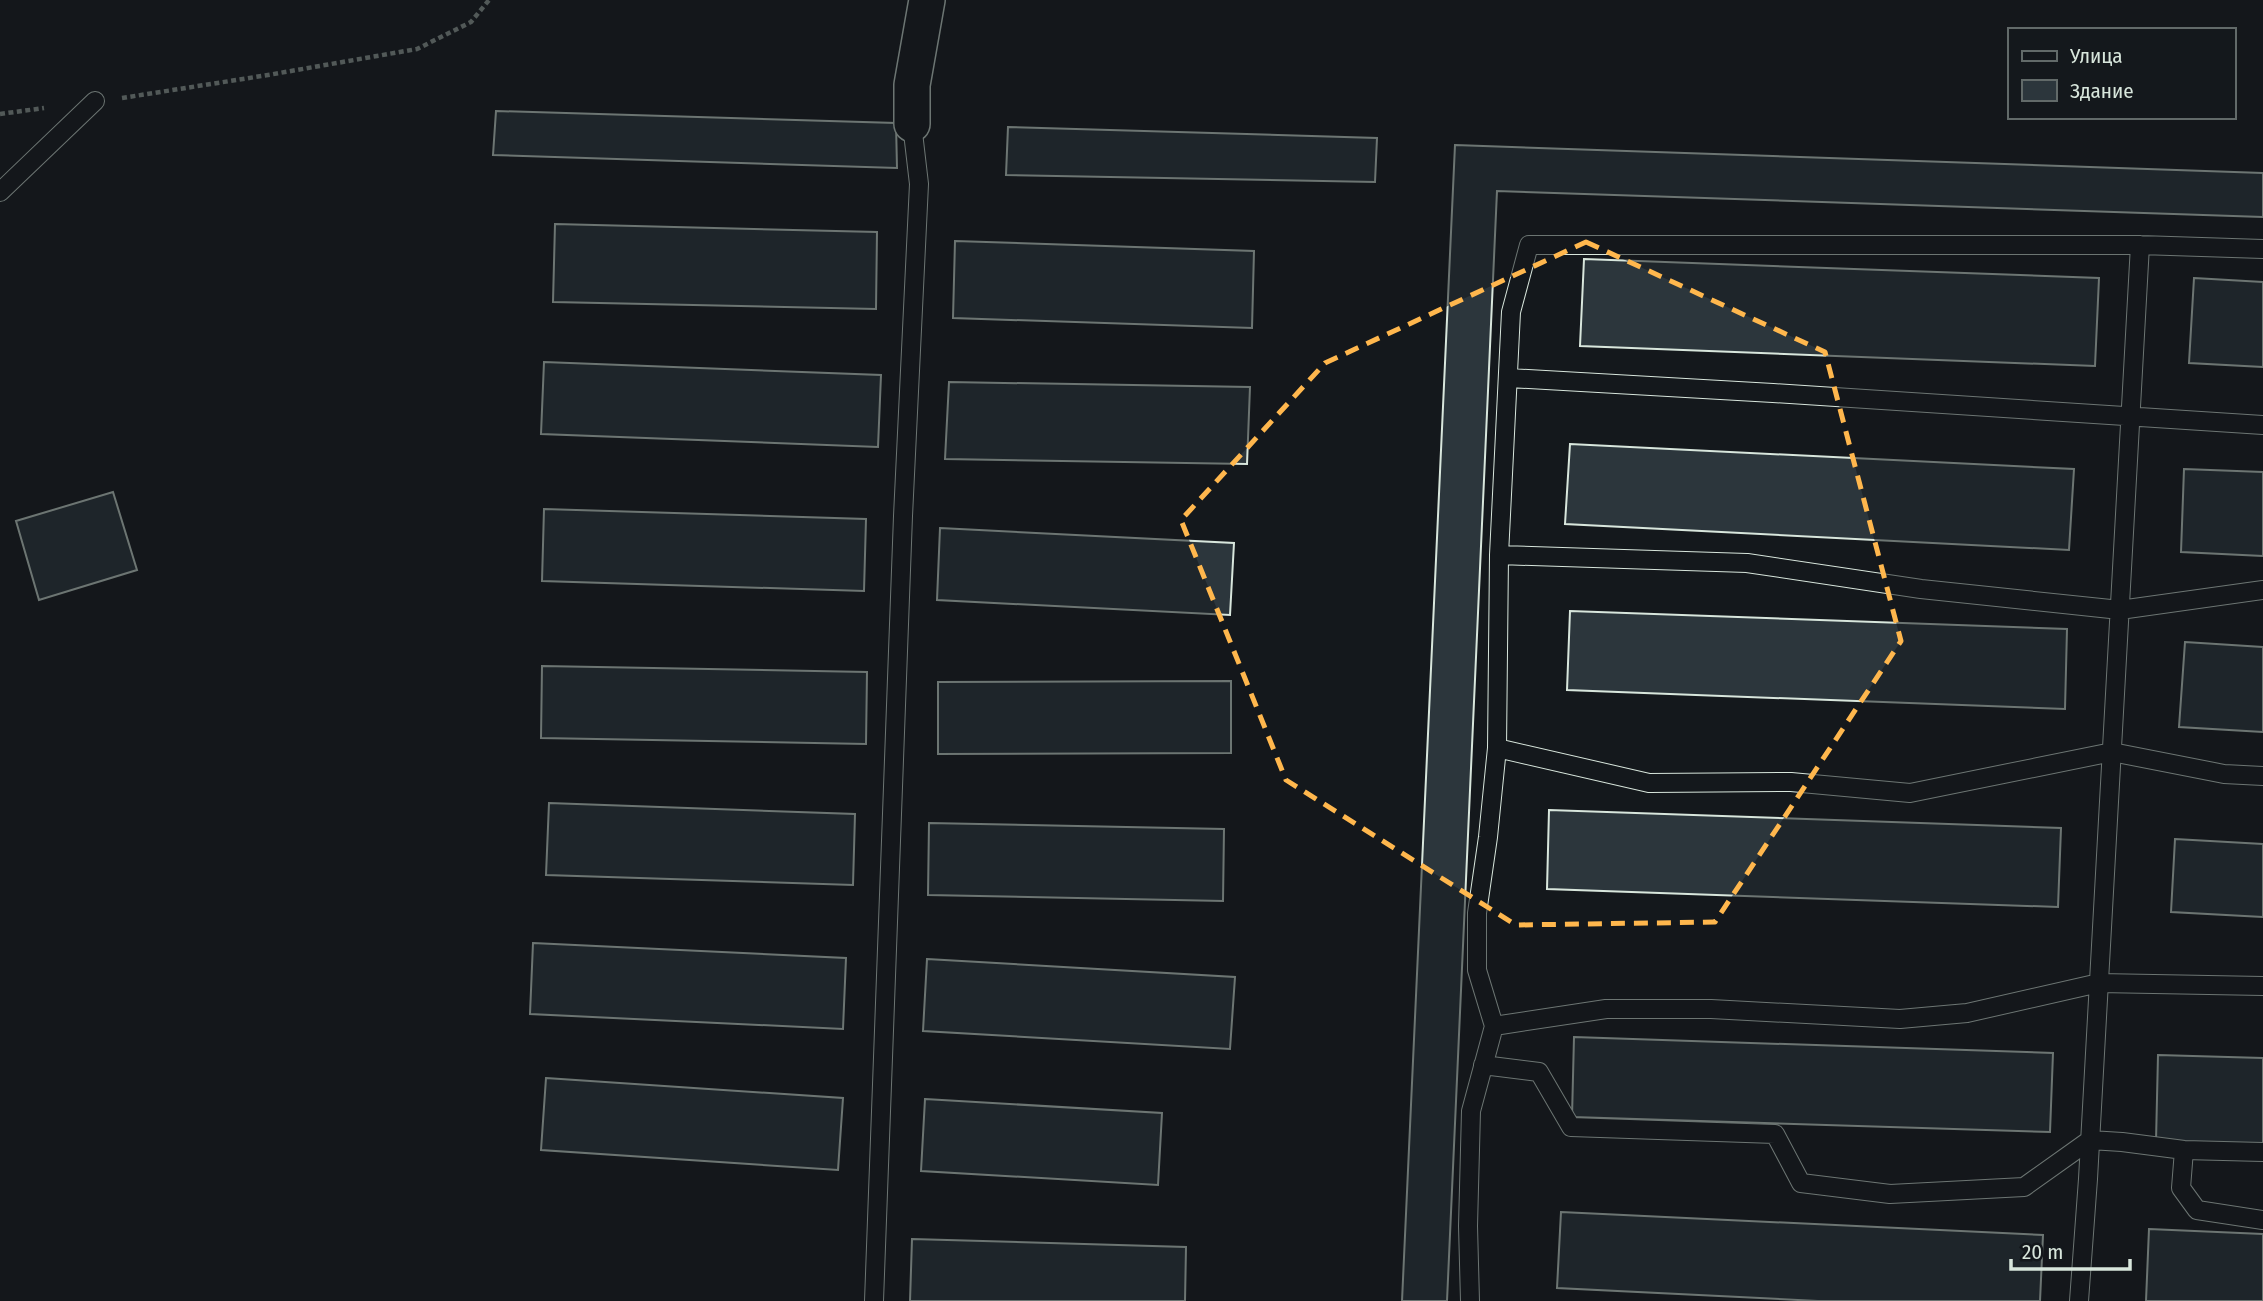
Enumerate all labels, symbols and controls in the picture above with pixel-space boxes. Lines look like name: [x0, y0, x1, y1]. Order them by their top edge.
legend: [2008, 28, 2235, 119]
text: Улица: [2069, 43, 2123, 69]
text: Здание: [2070, 78, 2134, 104]
scale bar: [2011, 1228, 2130, 1272]
text: 20 m: [2022, 1239, 2063, 1265]

